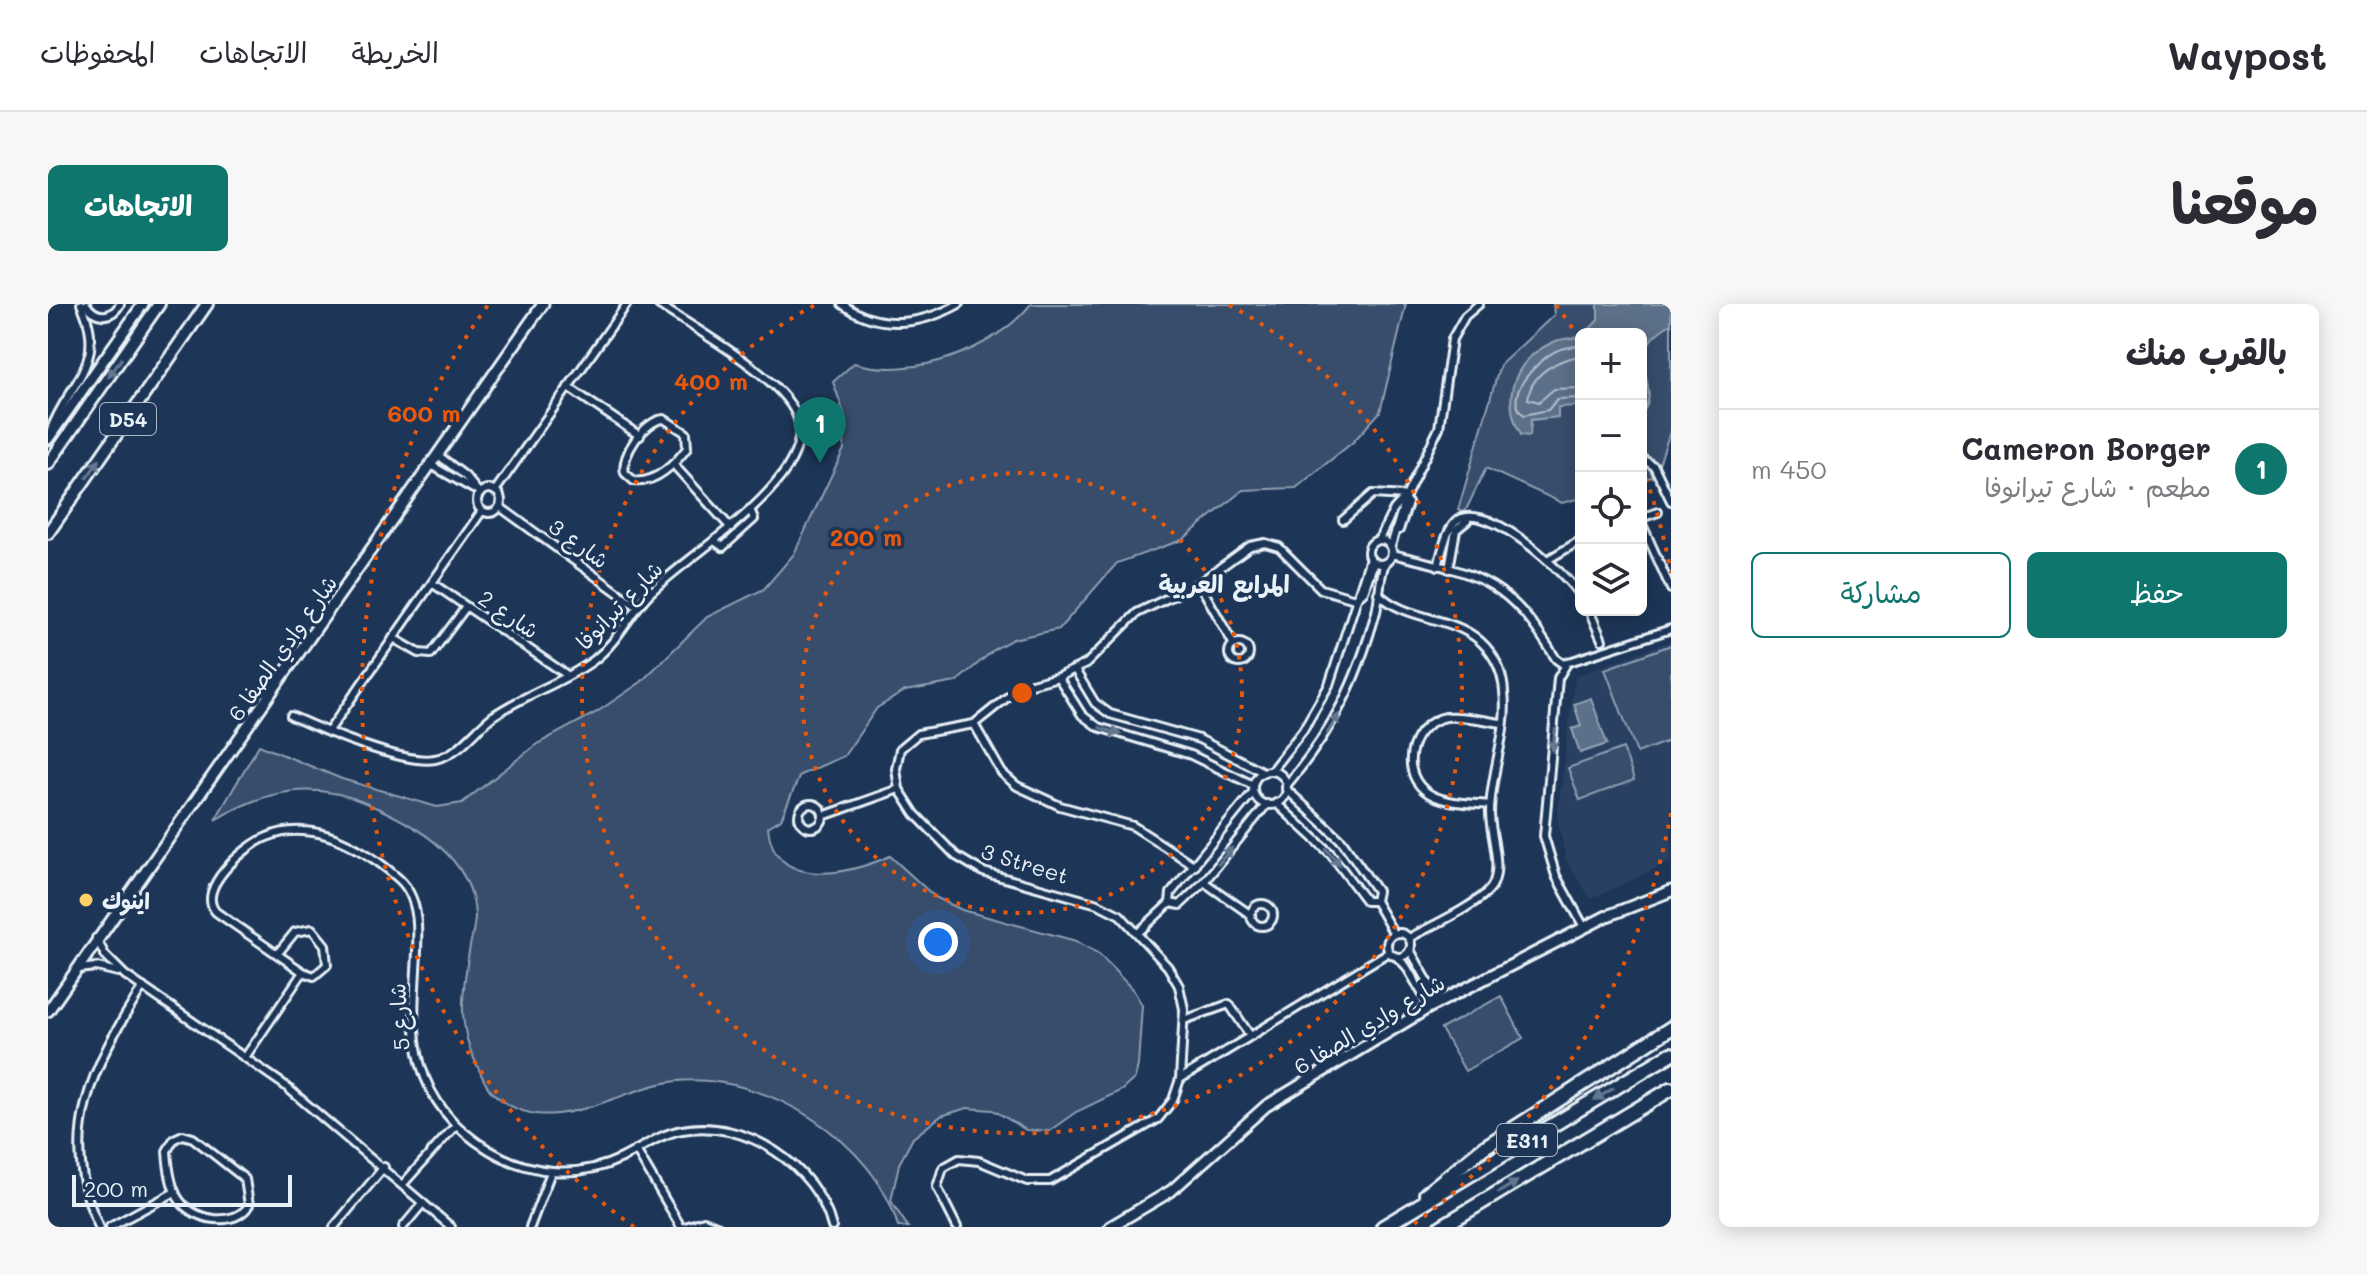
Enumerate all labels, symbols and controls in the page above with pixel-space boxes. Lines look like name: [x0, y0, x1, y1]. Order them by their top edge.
text: Waypost: [2168, 30, 2327, 80]
text: المحفوظات: [40, 34, 155, 70]
text: الاتجاهات: [199, 34, 307, 70]
text: الخريطة: [351, 34, 439, 70]
button: الاتجاهات: [48, 165, 228, 251]
text: موقعنا: [2171, 165, 2319, 238]
map controls: [1575, 328, 1647, 616]
button: +: [1575, 328, 1647, 400]
text: بالقرب منك: [2126, 329, 2287, 374]
one-way arrow: [108, 357, 123, 378]
text: 400 m: [674, 365, 748, 396]
text: 600 m: [387, 397, 461, 428]
pin: 1: [794, 397, 846, 463]
button: −: [1575, 400, 1647, 472]
road number: D54: [100, 403, 156, 435]
text: Cameron Borger: [1961, 428, 2211, 468]
text: 450 m: [1751, 452, 1827, 486]
text: 1: [2255, 452, 2267, 486]
one-way arrow: [85, 459, 100, 480]
text: مطعم · شارع تيرانوفا: [1984, 470, 2211, 504]
button: locate: [1575, 472, 1647, 544]
street label: شارع 3: [542, 511, 615, 576]
text: 200 m: [830, 521, 902, 552]
button: layers: [1575, 544, 1647, 616]
button: مشاركة: [1751, 552, 2011, 638]
button: حفظ: [2027, 552, 2287, 638]
street label: شارع تيرانوفا: [569, 554, 670, 657]
district label: المرابع العربية: [1158, 568, 1290, 602]
street label: شارع وادي الصفا 6: [221, 569, 346, 728]
street label: شارع 2: [472, 583, 545, 646]
centre of rings: [1008, 679, 1036, 707]
one-way arrow: [1326, 713, 1340, 735]
one-way arrow: [1098, 725, 1122, 738]
one-way arrow: [1547, 728, 1560, 753]
street label: 3 Street: [978, 836, 1072, 890]
one-way arrow: [1216, 846, 1233, 866]
one-way arrow: [1324, 846, 1341, 866]
place label: اينوك: [102, 886, 150, 916]
marker: اينوك: [77, 891, 95, 909]
your location: [918, 922, 958, 962]
street label: شارع وادي الصفا 6: [1288, 967, 1452, 1083]
street label: شارع 5: [382, 982, 418, 1052]
one-way arrow: [1593, 1087, 1615, 1101]
road number: E311: [1497, 1124, 1557, 1156]
scale bar: [72, 1171, 292, 1207]
text: 200 m: [84, 1174, 148, 1203]
one-way arrow: [1497, 1180, 1519, 1194]

